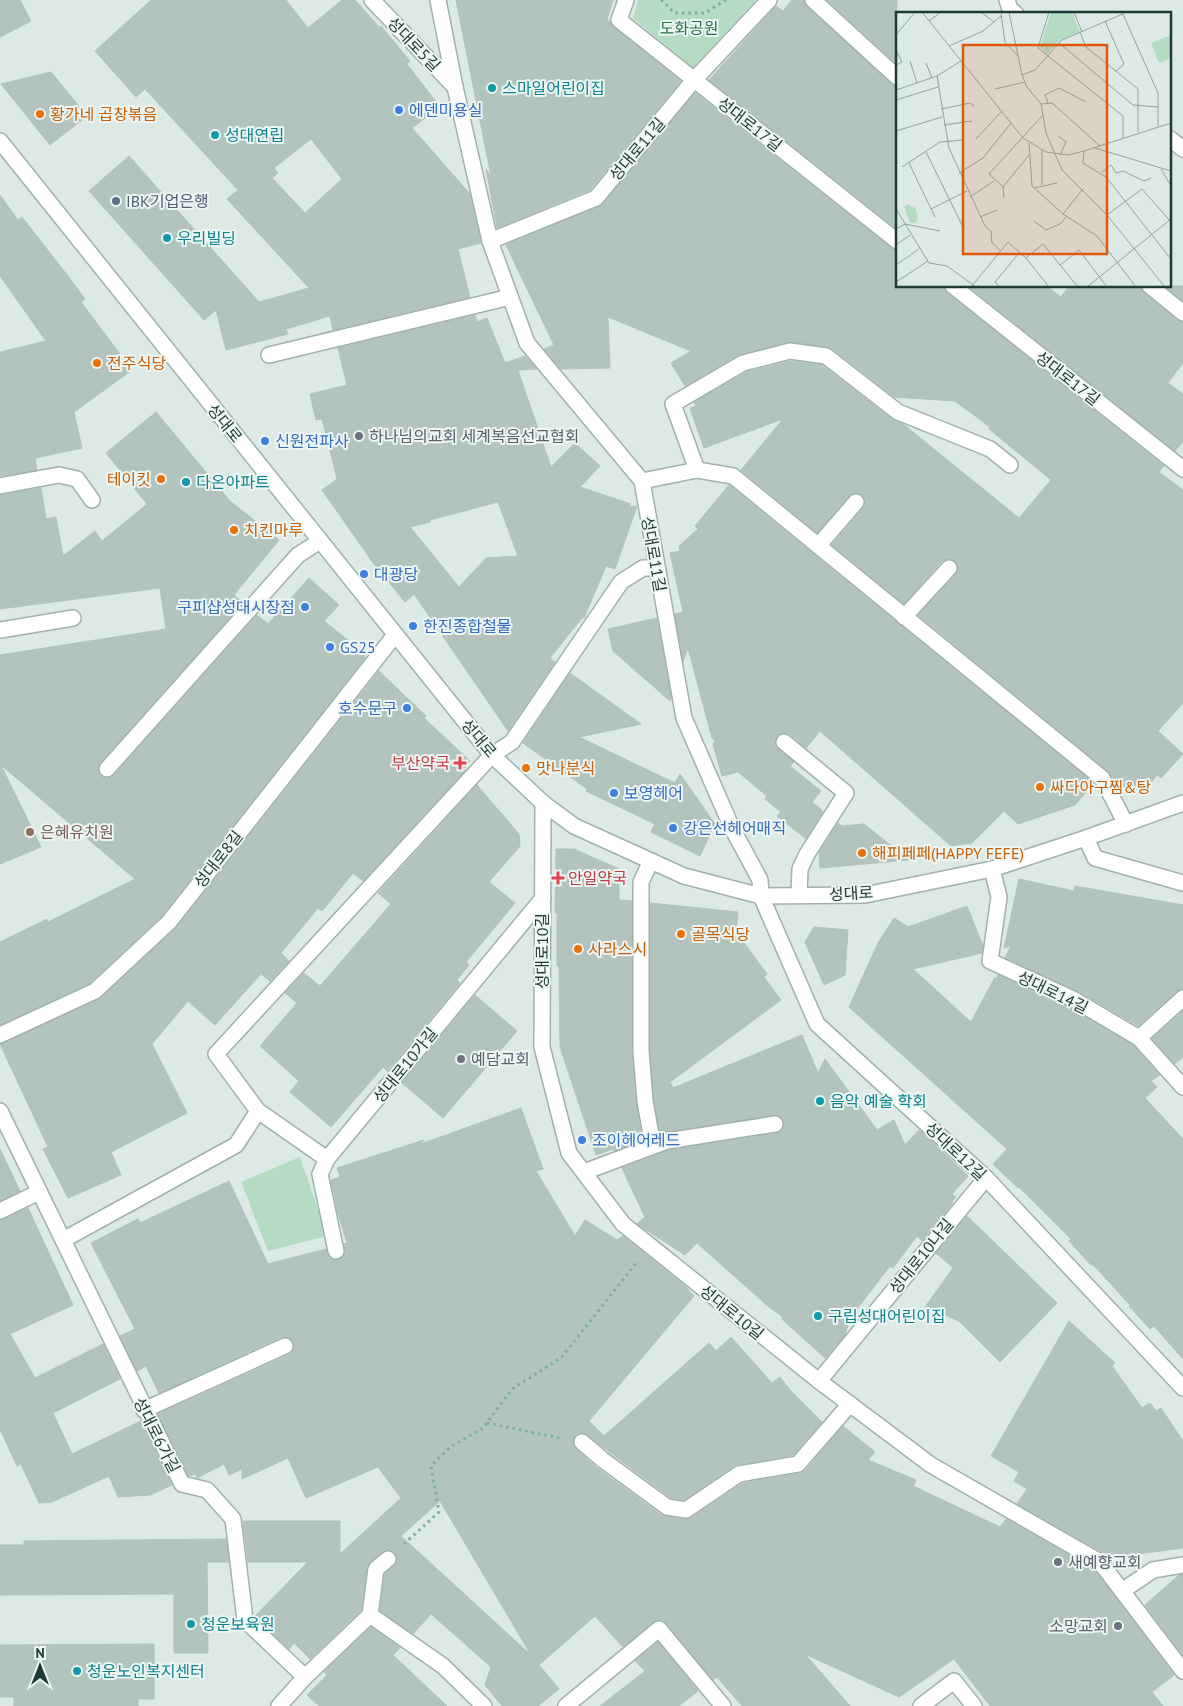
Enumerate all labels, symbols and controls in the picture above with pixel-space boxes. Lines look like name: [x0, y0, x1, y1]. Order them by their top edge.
inset map: [896, 12, 1170, 288]
street label: 성대로5길: [383, 13, 445, 75]
park label: 도화공원: [660, 18, 718, 38]
place label: 스마일어린이집: [502, 78, 605, 98]
marker: 스마일어린이집: [486, 82, 498, 94]
street label: 성대로17길: [714, 93, 786, 155]
place label: 에덴미용실: [409, 100, 483, 120]
place label: 황가네 곱창볶음: [50, 104, 157, 124]
marker: 에덴미용실: [393, 104, 405, 116]
marker: 황가네 곱창볶음: [34, 108, 46, 120]
street label: 성대로11길: [605, 113, 669, 185]
place label: 성대연립: [225, 125, 284, 145]
marker: 성대연립: [209, 129, 221, 141]
place label: IBK기업은행: [126, 191, 209, 211]
marker: IBK기업은행: [110, 195, 122, 207]
place label: 우리빌딩: [177, 228, 236, 248]
marker: 우리빌딩: [161, 232, 173, 244]
street label: 성대로17길: [1032, 347, 1104, 409]
place label: 전주식당: [107, 353, 166, 373]
marker: 전주식당: [91, 357, 103, 369]
street label: 성대로: [203, 400, 247, 447]
place label: 하나님의교회 세계복음선교협회: [369, 426, 579, 446]
marker: 하나님의교회 세계복음선교협회: [353, 430, 365, 442]
place label: 신원전파사: [275, 431, 349, 451]
marker: 신원전파사: [259, 435, 271, 447]
place label: 테이킷: [107, 469, 151, 489]
place label: 다온아파트: [196, 472, 270, 492]
marker: 테이킷: [155, 473, 167, 485]
marker: 다온아파트: [180, 476, 192, 488]
street label: 성대로11길: [638, 515, 670, 593]
place label: 치킨마루: [244, 520, 303, 540]
marker: 치킨마루: [228, 524, 240, 536]
place label: 대광당: [374, 564, 418, 584]
marker: 대광당: [358, 568, 370, 580]
place label: 구피샵성대시장점: [177, 597, 295, 617]
marker: 구피샵성대시장점: [299, 601, 311, 613]
place label: 한진종합철물: [423, 616, 511, 636]
marker: 한진종합철물: [407, 620, 419, 632]
place label: GS25: [340, 637, 376, 657]
marker: GS25: [324, 641, 336, 653]
place label: 호수문구: [338, 698, 397, 718]
marker: 호수문구: [401, 702, 413, 714]
street label: 성대로: [457, 715, 501, 762]
place label: 부산약국: [391, 753, 450, 773]
marker: 부산약국: [454, 757, 466, 769]
place label: 맛나분식: [536, 758, 595, 778]
marker: 맛나분식: [520, 762, 532, 774]
place label: 싸다아구찜&탕: [1050, 777, 1152, 797]
marker: 싸다아구찜&탕: [1034, 781, 1046, 793]
place label: 보영헤어: [624, 783, 683, 803]
marker: 보영헤어: [608, 787, 620, 799]
place label: 강은선헤어매직: [683, 818, 786, 838]
place label: 은혜유치원: [40, 822, 114, 842]
marker: 강은선헤어매직: [667, 822, 679, 834]
marker: 은혜유치원: [24, 826, 36, 838]
street label: 성대로8길: [189, 826, 247, 892]
place label: 해피페페(HAPPY FEFE): [872, 843, 1024, 863]
marker: 해피페페(HAPPY FEFE): [856, 847, 868, 859]
place label: 안일약국: [568, 868, 627, 888]
marker: 안일약국: [552, 872, 564, 884]
street label: 성대로: [828, 882, 874, 904]
street label: 성대로10길: [532, 913, 552, 989]
place label: 골목식당: [691, 924, 750, 944]
marker: 골목식당: [675, 928, 687, 940]
place label: 사라스시: [588, 939, 647, 959]
marker: 사라스시: [572, 943, 584, 955]
street label: 성대로14길: [1014, 966, 1092, 1018]
street label: 성대로10가길: [369, 1023, 441, 1107]
place label: 예담교회: [471, 1049, 530, 1069]
marker: 예담교회: [455, 1053, 467, 1065]
place label: 음악 예술 학회: [830, 1091, 927, 1111]
marker: 음악 예술 학회: [814, 1095, 826, 1107]
street label: 성대로12길: [921, 1118, 991, 1184]
place label: 조이헤어레드: [592, 1130, 680, 1150]
marker: 조이헤어레드: [576, 1134, 588, 1146]
street label: 성대로10나길: [885, 1214, 957, 1298]
street label: 성대로10길: [696, 1280, 768, 1344]
place label: 구립성대어린이집: [828, 1306, 946, 1326]
marker: 구립성대어린이집: [812, 1310, 824, 1322]
street label: 성대로6가길: [129, 1394, 185, 1476]
place label: 새예향교회: [1068, 1552, 1142, 1572]
marker: 새예향교회: [1052, 1556, 1064, 1568]
place label: 청운보육원: [201, 1614, 275, 1634]
place label: 소망교회: [1049, 1616, 1108, 1636]
marker: 청운보육원: [185, 1618, 197, 1630]
marker: 소망교회: [1112, 1620, 1124, 1632]
north arrow: [15, 1641, 65, 1691]
text: N: [35, 1644, 45, 1662]
place label: 청운노인복지센터: [87, 1661, 205, 1681]
marker: 청운노인복지센터: [71, 1665, 83, 1677]

